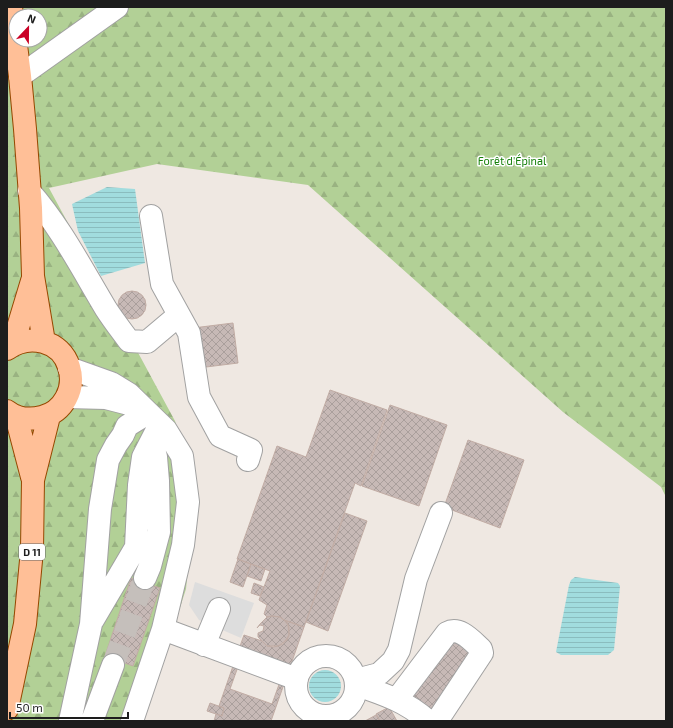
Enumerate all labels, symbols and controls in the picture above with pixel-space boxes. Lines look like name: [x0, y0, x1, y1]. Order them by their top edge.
north arrow: [8, 8, 48, 48]
text: N: [26, 11, 38, 26]
park label: Forêt d'Épinal: [478, 154, 547, 167]
road number: D 11: [19, 544, 45, 560]
scale bar: [10, 694, 128, 720]
text: 50 m: [16, 700, 43, 714]

